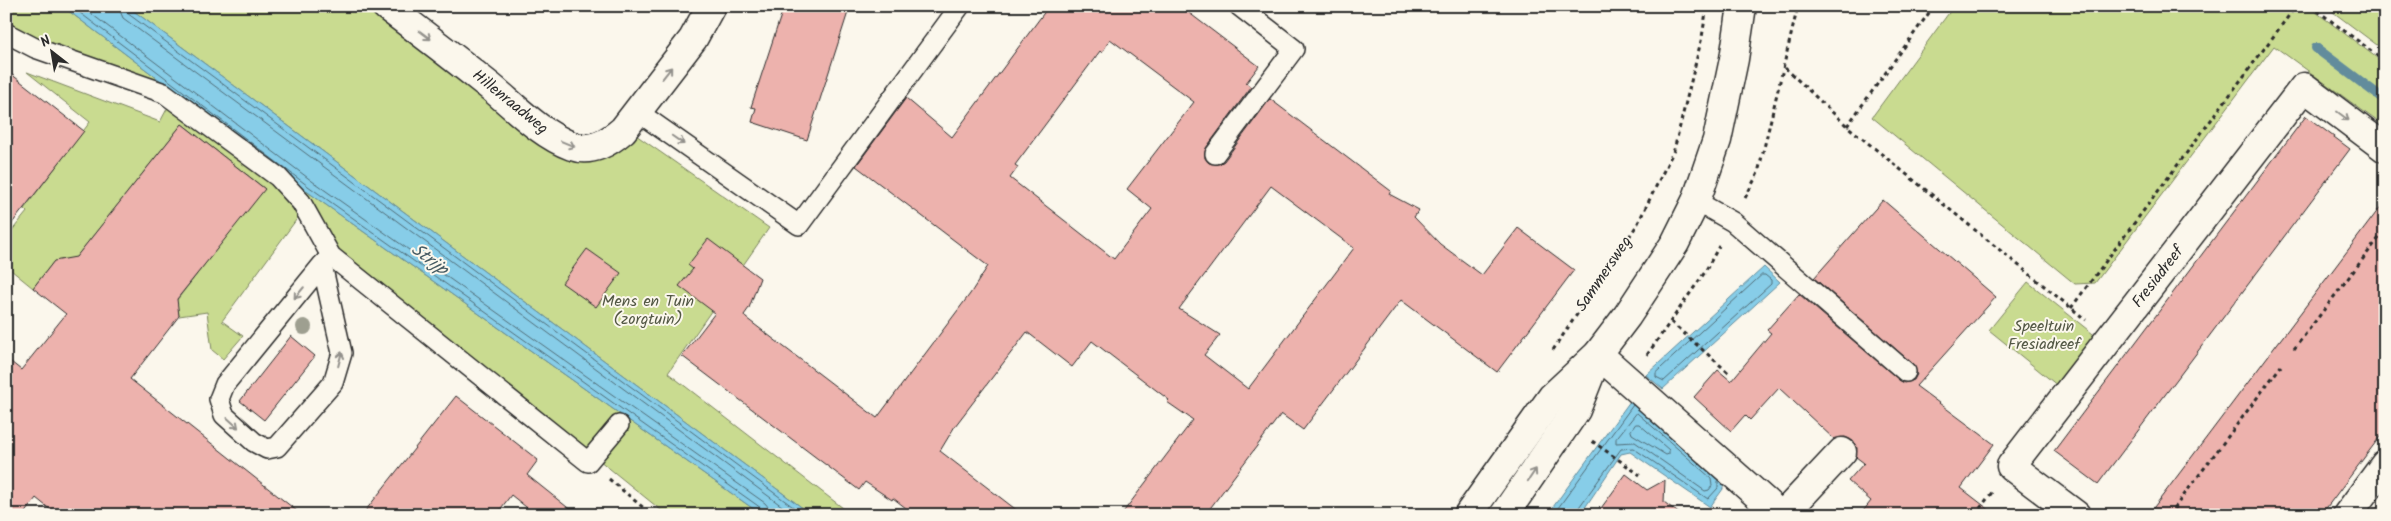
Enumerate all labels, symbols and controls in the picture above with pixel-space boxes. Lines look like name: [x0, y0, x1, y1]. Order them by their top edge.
north arrow: [28, 28, 78, 78]
text: N: [36, 30, 55, 53]
one-way arrow: [418, 30, 431, 41]
street label: Hillenraadweg: [466, 63, 554, 141]
one-way arrow: [661, 66, 672, 79]
one-way arrow: [2336, 111, 2349, 122]
one-way arrow: [671, 135, 685, 145]
one-way arrow: [560, 139, 575, 149]
street label: Sammersweg: [1569, 231, 1639, 317]
water label: Strijp: [404, 236, 456, 285]
street label: Fresiadreef: [2126, 239, 2191, 313]
one-way arrow: [294, 286, 305, 299]
park label: Mens en Tuin (zorgtuin): [602, 289, 694, 332]
park label: Speeltuin Fresiadreef: [2008, 314, 2082, 357]
one-way arrow: [336, 352, 345, 368]
one-way arrow: [227, 417, 240, 429]
one-way arrow: [1527, 468, 1537, 482]

